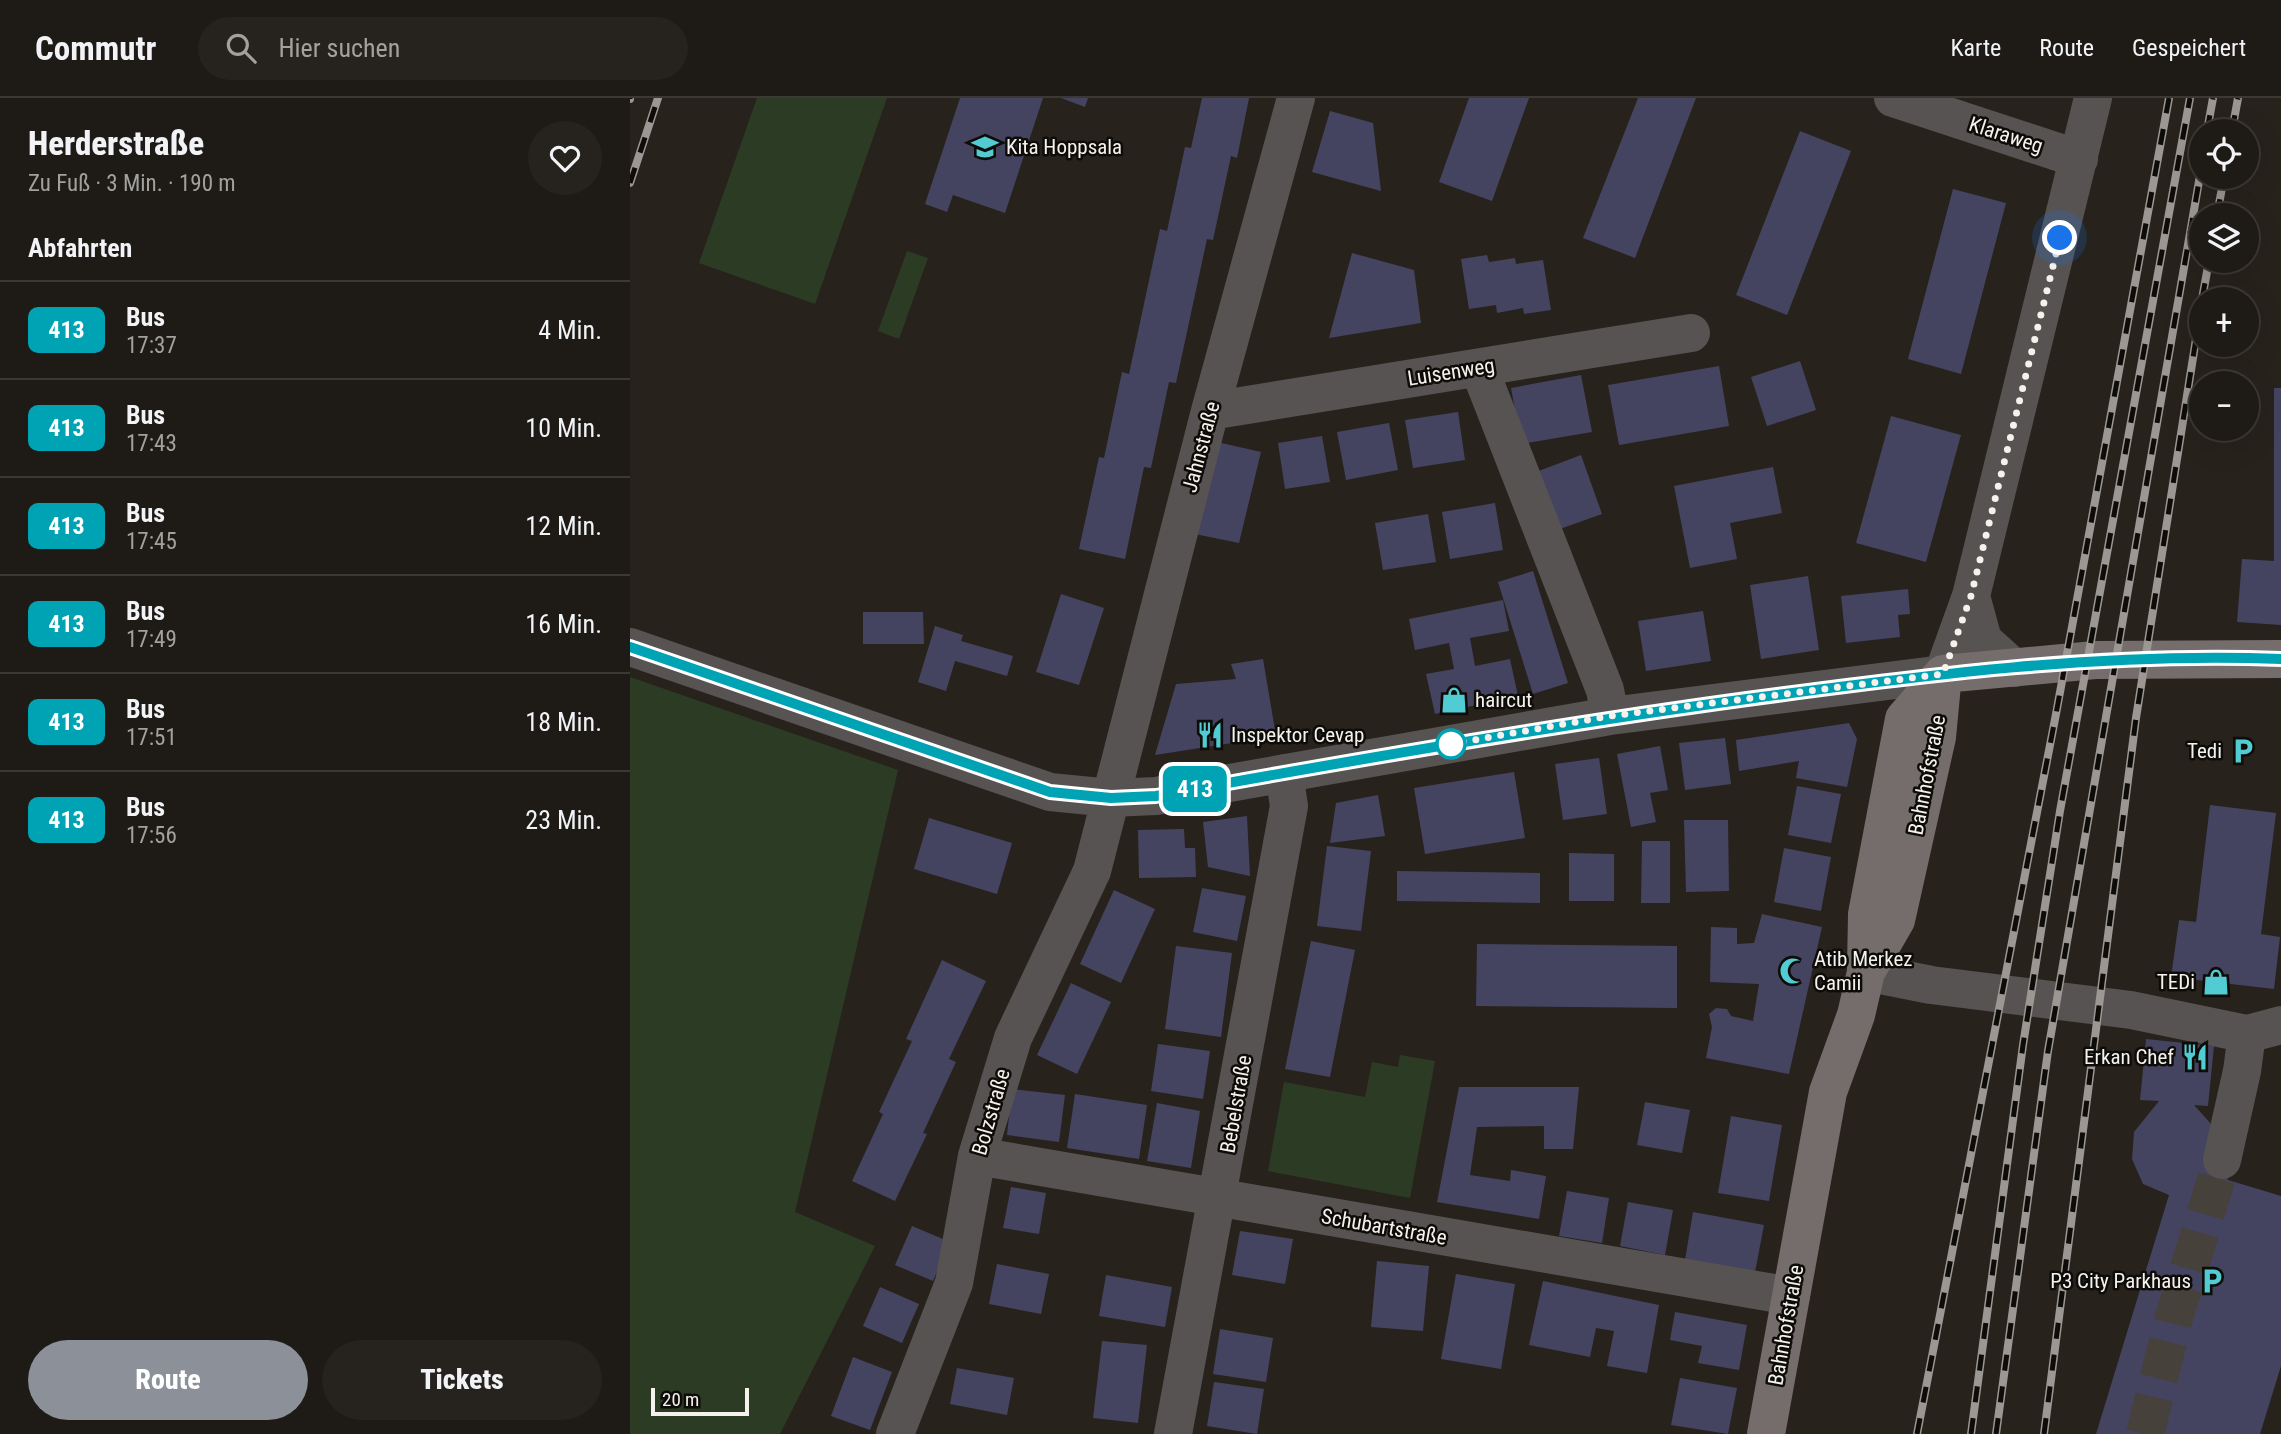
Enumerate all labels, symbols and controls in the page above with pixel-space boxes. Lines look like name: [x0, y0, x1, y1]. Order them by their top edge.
search box: [198, 17, 688, 80]
text: Commutr: [35, 29, 156, 68]
icon: search: [222, 29, 260, 67]
text: Hier suchen: [278, 33, 400, 63]
text: Karte: [1951, 34, 2001, 62]
text: Route: [2039, 34, 2094, 62]
text: Gespeichert: [2132, 34, 2246, 62]
street label: Klaraweg: [1966, 112, 2046, 158]
map controls: [2189, 119, 2259, 441]
button: locate: [2189, 119, 2259, 189]
button: heart: [528, 121, 602, 195]
text: Herderstraße: [28, 124, 204, 163]
school or university icon: Kita Hoppsala: [970, 132, 1000, 162]
place label: Kita Hoppsala: [1006, 135, 1122, 159]
text: Zu Fuß · 3 Min. · 190 m: [28, 170, 236, 197]
button: layers: [2189, 203, 2259, 273]
your location: [2042, 220, 2077, 255]
text: Abfahrten: [28, 233, 132, 263]
button: +: [2189, 287, 2259, 357]
text: Bus: [126, 302, 165, 332]
text: 4 Min.: [538, 315, 602, 345]
text: 413: [48, 316, 85, 344]
text: 17:37: [126, 332, 177, 359]
street label: Luisenweg: [1406, 353, 1496, 391]
button: −: [2189, 371, 2259, 441]
street label: Jahnstraße: [1177, 399, 1225, 495]
text: Bus: [126, 400, 165, 430]
text: 10 Min.: [525, 413, 602, 443]
text: 413: [48, 414, 85, 442]
text: 17:43: [126, 430, 177, 457]
text: Bus: [126, 498, 165, 528]
text: 12 Min.: [525, 511, 602, 541]
text: 413: [48, 512, 85, 540]
text: 17:45: [126, 528, 177, 555]
text: Bus: [126, 596, 165, 626]
text: 16 Min.: [525, 609, 602, 639]
text: 413: [48, 610, 85, 638]
text: 17:49: [126, 626, 177, 653]
shop icon: haircut: [1439, 685, 1469, 715]
place label: haircut: [1475, 688, 1532, 712]
text: Bus: [126, 694, 165, 724]
text: 18 Min.: [525, 707, 602, 737]
text: 413: [48, 708, 85, 736]
street label: Bahnhofstraße: [1904, 713, 1950, 837]
restaurant icon: Inspektor Cevap: [1195, 720, 1225, 750]
place label: Inspektor Cevap: [1231, 723, 1364, 747]
text: 17:51: [126, 724, 177, 751]
unlabelled marker: [1436, 729, 1466, 759]
parking icon: Tedi: [2228, 736, 2258, 766]
place label: Tedi: [2187, 739, 2222, 763]
line badge: 413: [1155, 766, 1235, 812]
text: 413: [1177, 775, 1213, 803]
text: Bus: [126, 792, 165, 822]
text: 23 Min.: [525, 805, 602, 835]
text: 413: [48, 806, 85, 834]
text: 17:56: [126, 822, 177, 849]
place label: Atib Merkez Camii: [1814, 947, 1913, 995]
mosque icon: Atib Merkez Camii: [1778, 956, 1808, 986]
shop icon: TEDi: [2201, 967, 2231, 997]
place label: TEDi: [2157, 970, 2195, 994]
restaurant icon: Erkan Chef: [2180, 1042, 2210, 1072]
place label: Erkan Chef: [2084, 1045, 2174, 1069]
street label: Bebelstraße: [1216, 1053, 1256, 1155]
street label: Bolzstraße: [967, 1066, 1015, 1158]
street label: Schubartstraße: [1319, 1204, 1449, 1250]
street label: Bahnhofstraße: [1764, 1263, 1808, 1387]
parking icon: P3 City Parkhaus: [2197, 1266, 2227, 1296]
place label: P3 City Parkhaus: [2050, 1269, 2191, 1293]
button: Route: [28, 1340, 308, 1420]
button: Tickets: [322, 1340, 602, 1420]
scale bar: [651, 1385, 749, 1417]
text: 20 m: [662, 1388, 699, 1411]

